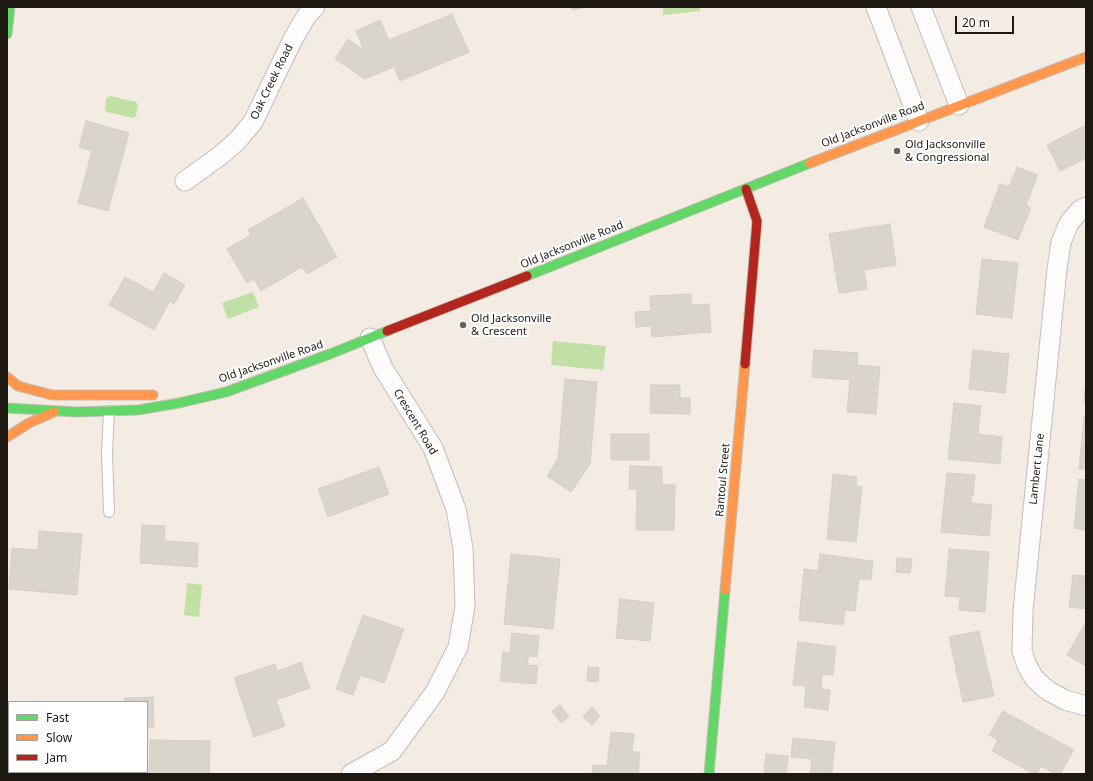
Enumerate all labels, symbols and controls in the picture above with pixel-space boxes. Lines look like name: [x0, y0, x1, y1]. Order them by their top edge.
scale bar: [957, 8, 1016, 34]
text: 20 m: [962, 14, 990, 31]
street label: Oak Creek Road: [248, 42, 296, 122]
street label: Old Jacksonville Road: [819, 99, 927, 151]
place label: Old Jacksonville & Congressional: [905, 138, 989, 164]
marker: Old Jacksonville & Congressional: [892, 146, 902, 156]
street label: Old Jacksonville Road: [519, 218, 625, 272]
place label: Old Jacksonville & Crescent: [471, 312, 551, 338]
marker: Old Jacksonville & Crescent: [458, 320, 468, 330]
street label: Old Jacksonville Road: [217, 338, 325, 386]
street label: Crescent Road: [390, 387, 440, 457]
street label: Lambert Lane: [1027, 433, 1047, 505]
street label: Rantoul Street: [713, 443, 733, 517]
legend: [8, 701, 148, 773]
text: Fast: [46, 709, 69, 726]
text: Slow: [46, 729, 72, 746]
text: Jam: [46, 749, 67, 766]

